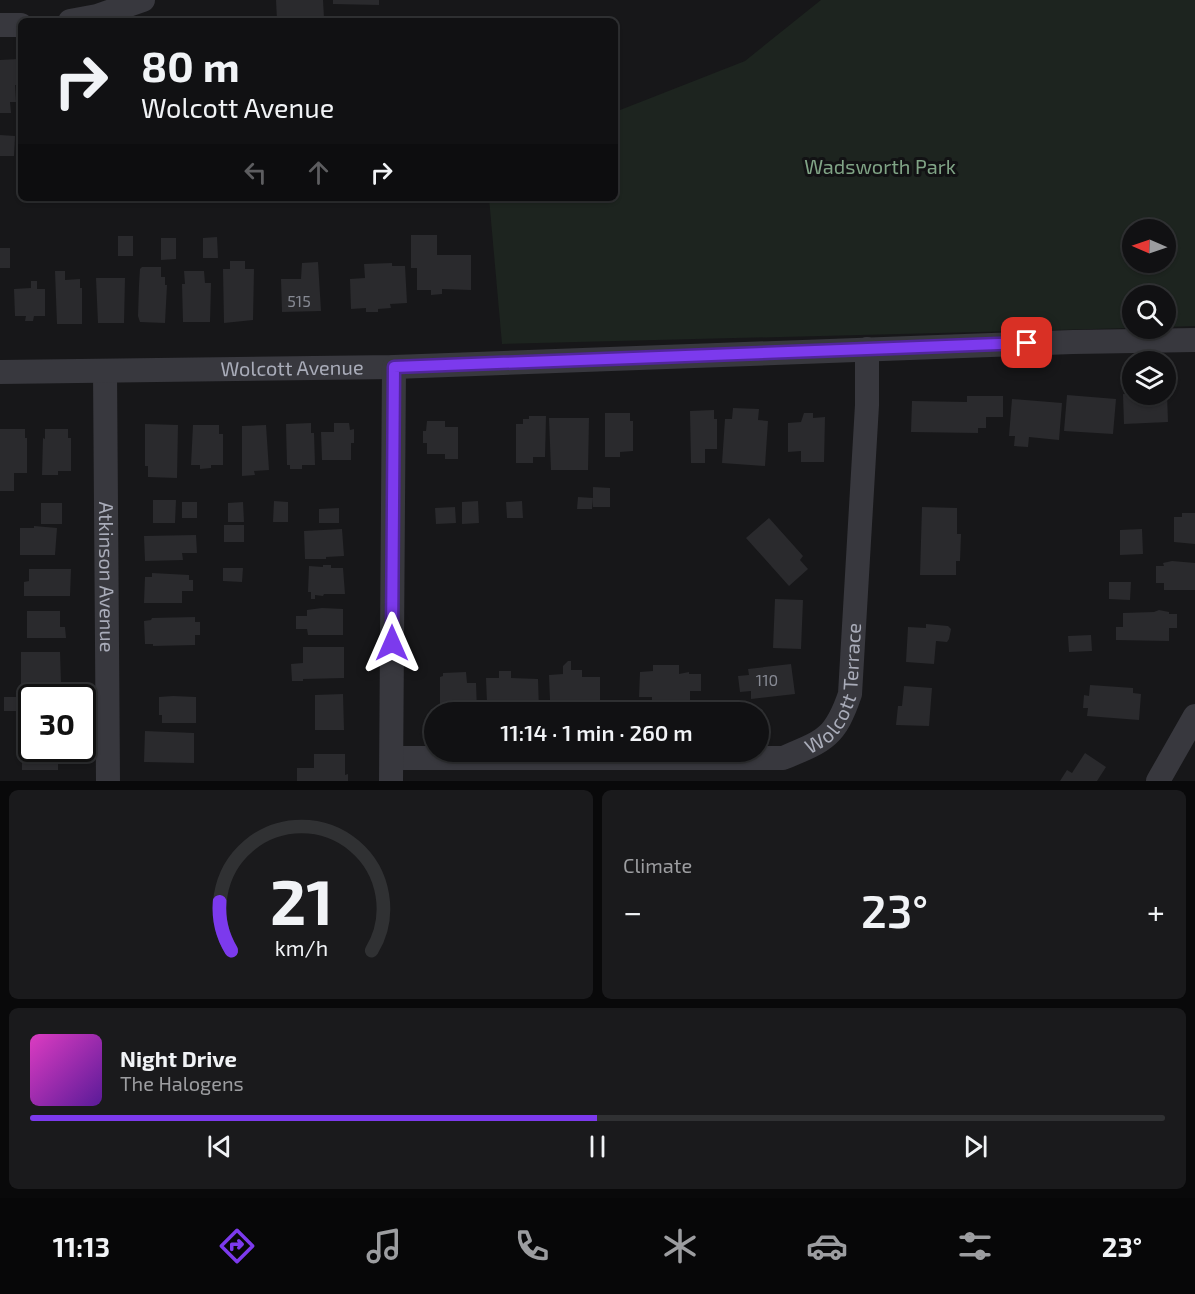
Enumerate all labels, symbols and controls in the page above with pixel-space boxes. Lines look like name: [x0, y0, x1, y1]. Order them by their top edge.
text: 80 m: [141, 40, 240, 90]
icon: right: [42, 42, 120, 120]
text: Wolcott Avenue: [141, 91, 334, 123]
park label: Wadsworth Park: [804, 154, 956, 178]
icon: left: [239, 156, 272, 189]
icon: ahead: [302, 156, 335, 189]
icon: right: [365, 156, 398, 189]
north arrow: [1122, 219, 1176, 273]
map controls: [1122, 219, 1176, 405]
button: search: [1122, 285, 1176, 339]
house number: 515: [287, 291, 311, 310]
pin: [1001, 317, 1052, 368]
icon: arrive: [1010, 326, 1043, 359]
button: layers: [1122, 351, 1176, 405]
street label: Wolcott Avenue: [220, 354, 364, 380]
street label: Atkinson Avenue: [95, 501, 120, 653]
position arrow: [360, 611, 424, 675]
street label: Wolcott Terrace: [800, 622, 865, 758]
house number: 110: [756, 670, 778, 689]
speed limit sign: 30: [18, 684, 96, 762]
text: 11:14 · 1 min · 260 m: [500, 719, 693, 745]
text: Climate: [623, 853, 692, 877]
text: 21: [269, 863, 333, 938]
text: 23°: [861, 883, 928, 937]
text: −: [623, 891, 642, 931]
text: +: [1147, 891, 1165, 931]
text: km/h: [274, 936, 328, 961]
text: Night Drive: [120, 1045, 237, 1071]
text: The Halogens: [120, 1071, 244, 1095]
icon: previous: [203, 1130, 236, 1163]
icon: pause: [581, 1130, 614, 1163]
icon: next: [959, 1130, 992, 1163]
icon: directions: [216, 1225, 258, 1267]
icon: music: [363, 1225, 405, 1267]
icon: phone: [511, 1225, 553, 1267]
icon: climate: [659, 1225, 701, 1267]
icon: car: [806, 1225, 848, 1267]
icon: filters: [954, 1225, 996, 1267]
text: 11:13: [53, 1230, 110, 1262]
text: 23°: [1102, 1230, 1142, 1262]

